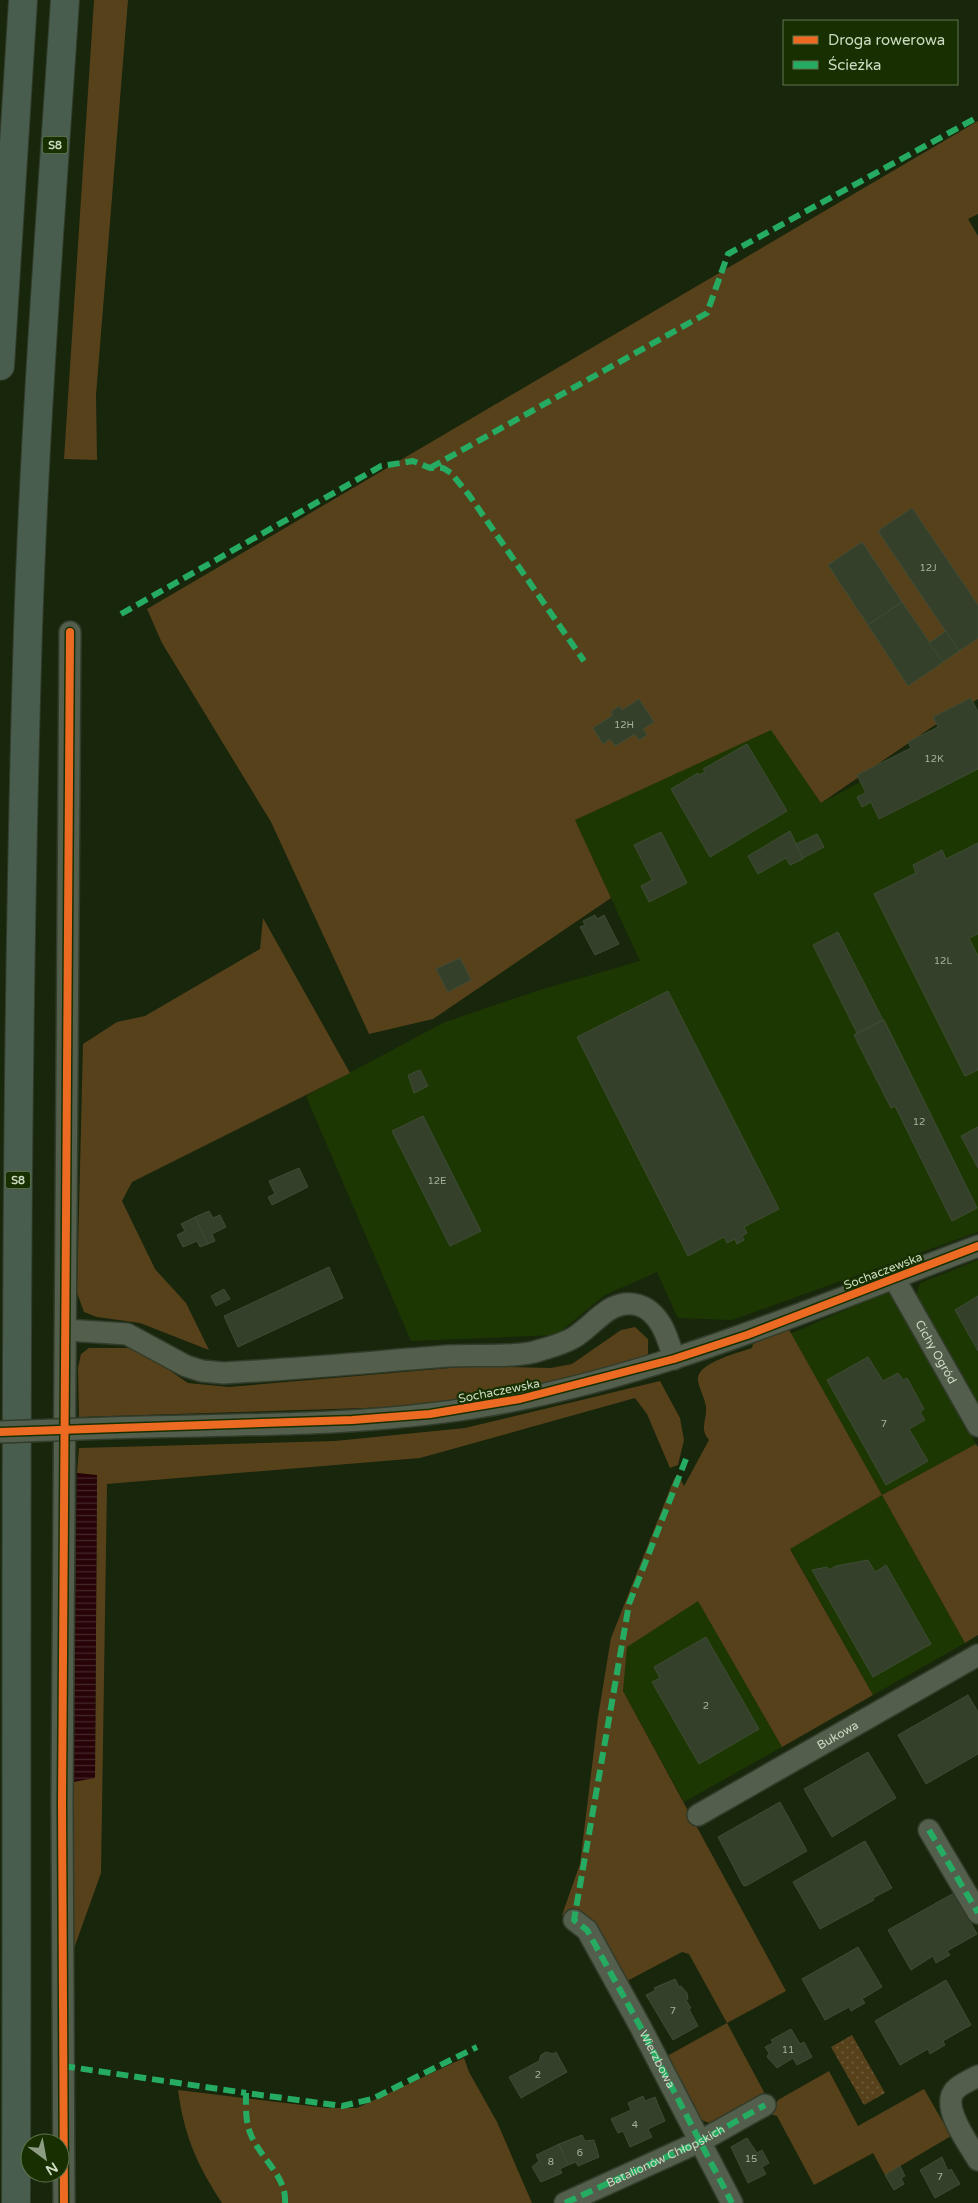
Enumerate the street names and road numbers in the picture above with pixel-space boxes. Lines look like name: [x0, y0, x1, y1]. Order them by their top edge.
road number: S8: [42, 136, 68, 154]
road number: S8: [6, 1172, 30, 1188]
street label: Sochaczewska: [842, 1250, 924, 1292]
street label: Cichy Ogród: [912, 1318, 960, 1386]
street label: Sochaczewska: [457, 1376, 541, 1406]
street label: Bukowa: [815, 1718, 861, 1752]
street label: Wierzbowa: [636, 2028, 678, 2091]
street label: Batalionów Chłopskich: [604, 2122, 727, 2190]

